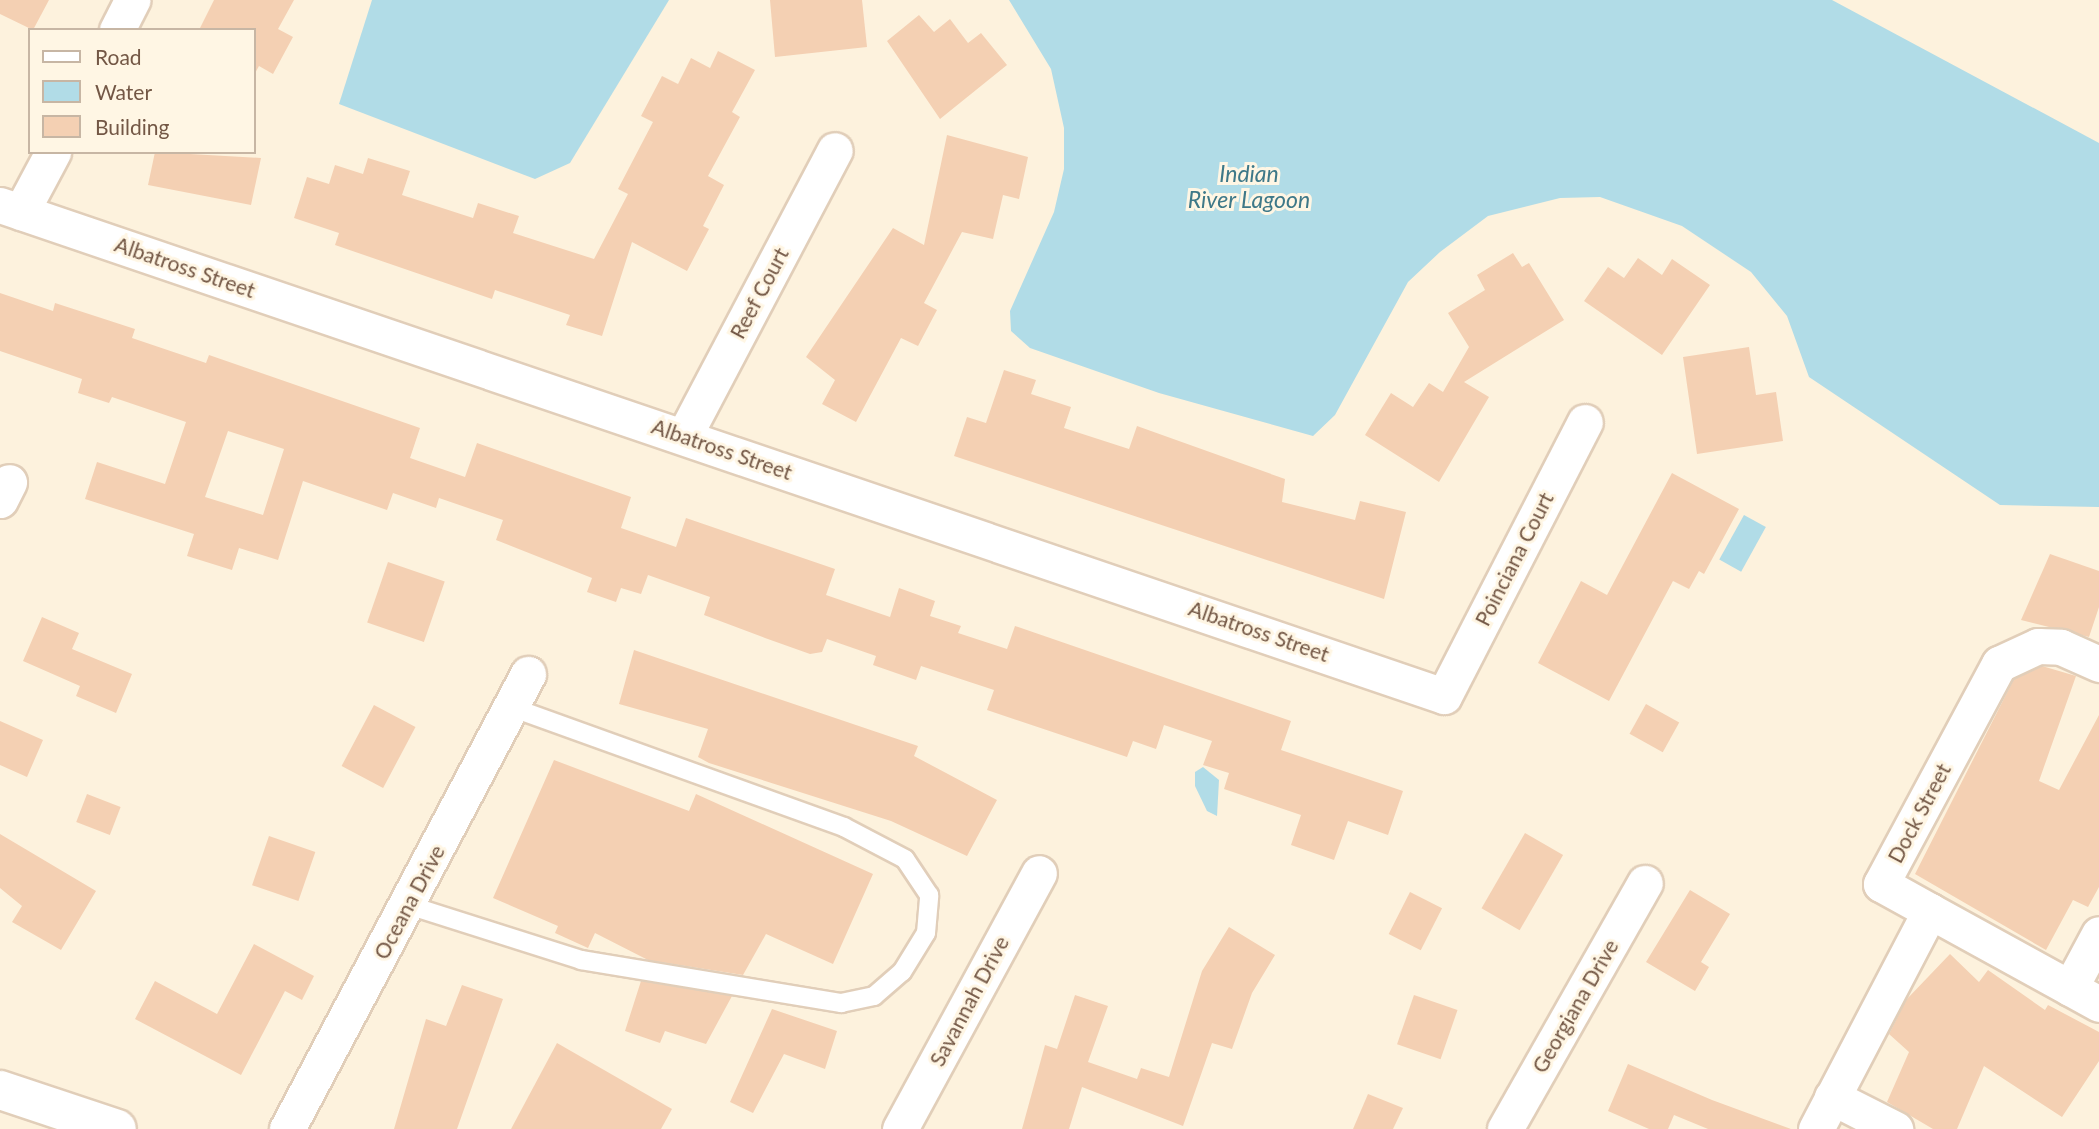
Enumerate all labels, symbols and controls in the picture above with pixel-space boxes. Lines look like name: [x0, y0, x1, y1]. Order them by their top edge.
legend: [28, 28, 256, 154]
text: Road: [95, 44, 142, 69]
text: Water: [95, 79, 152, 104]
text: Building: [95, 114, 170, 139]
water label: Indian River Lagoon: [1188, 159, 1310, 213]
street label: Albatross Street: [112, 231, 258, 303]
street label: Reef Court: [724, 243, 794, 343]
street label: Albatross Street: [649, 413, 795, 485]
street label: Poinciana Court: [1470, 488, 1558, 630]
street label: Albatross Street: [1186, 595, 1332, 667]
street label: Dock Street: [1882, 759, 1956, 867]
street label: Oceana Drive: [368, 841, 450, 963]
street label: Savannah Drive: [924, 932, 1014, 1070]
street label: Georgiana Drive: [1527, 935, 1623, 1077]

